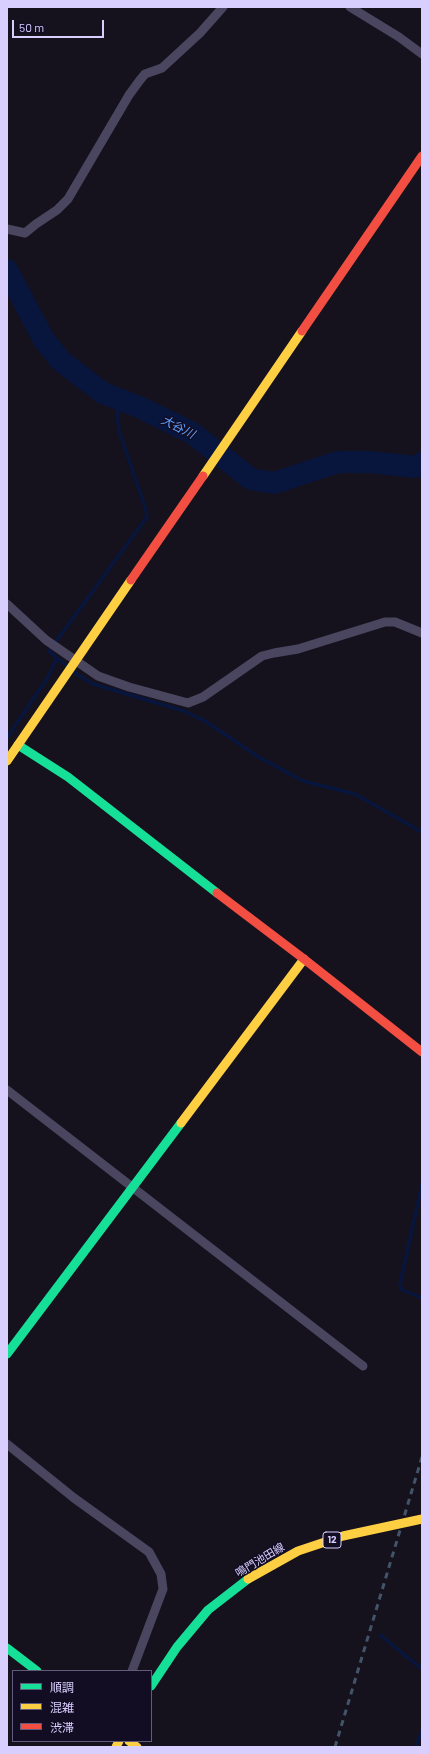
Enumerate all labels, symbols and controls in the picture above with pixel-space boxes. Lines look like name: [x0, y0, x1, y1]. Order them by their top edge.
scale bar: [14, 12, 106, 38]
text: 50 m: [19, 20, 44, 34]
water label: 大谷川: [159, 412, 197, 442]
road number: 12: [323, 1532, 341, 1548]
street label: 鳴門池田線: [233, 1540, 287, 1580]
legend: [12, 1670, 152, 1742]
text: 順調: [50, 1680, 74, 1694]
text: 混雑: [50, 1700, 74, 1714]
text: 渋滞: [50, 1720, 74, 1734]

